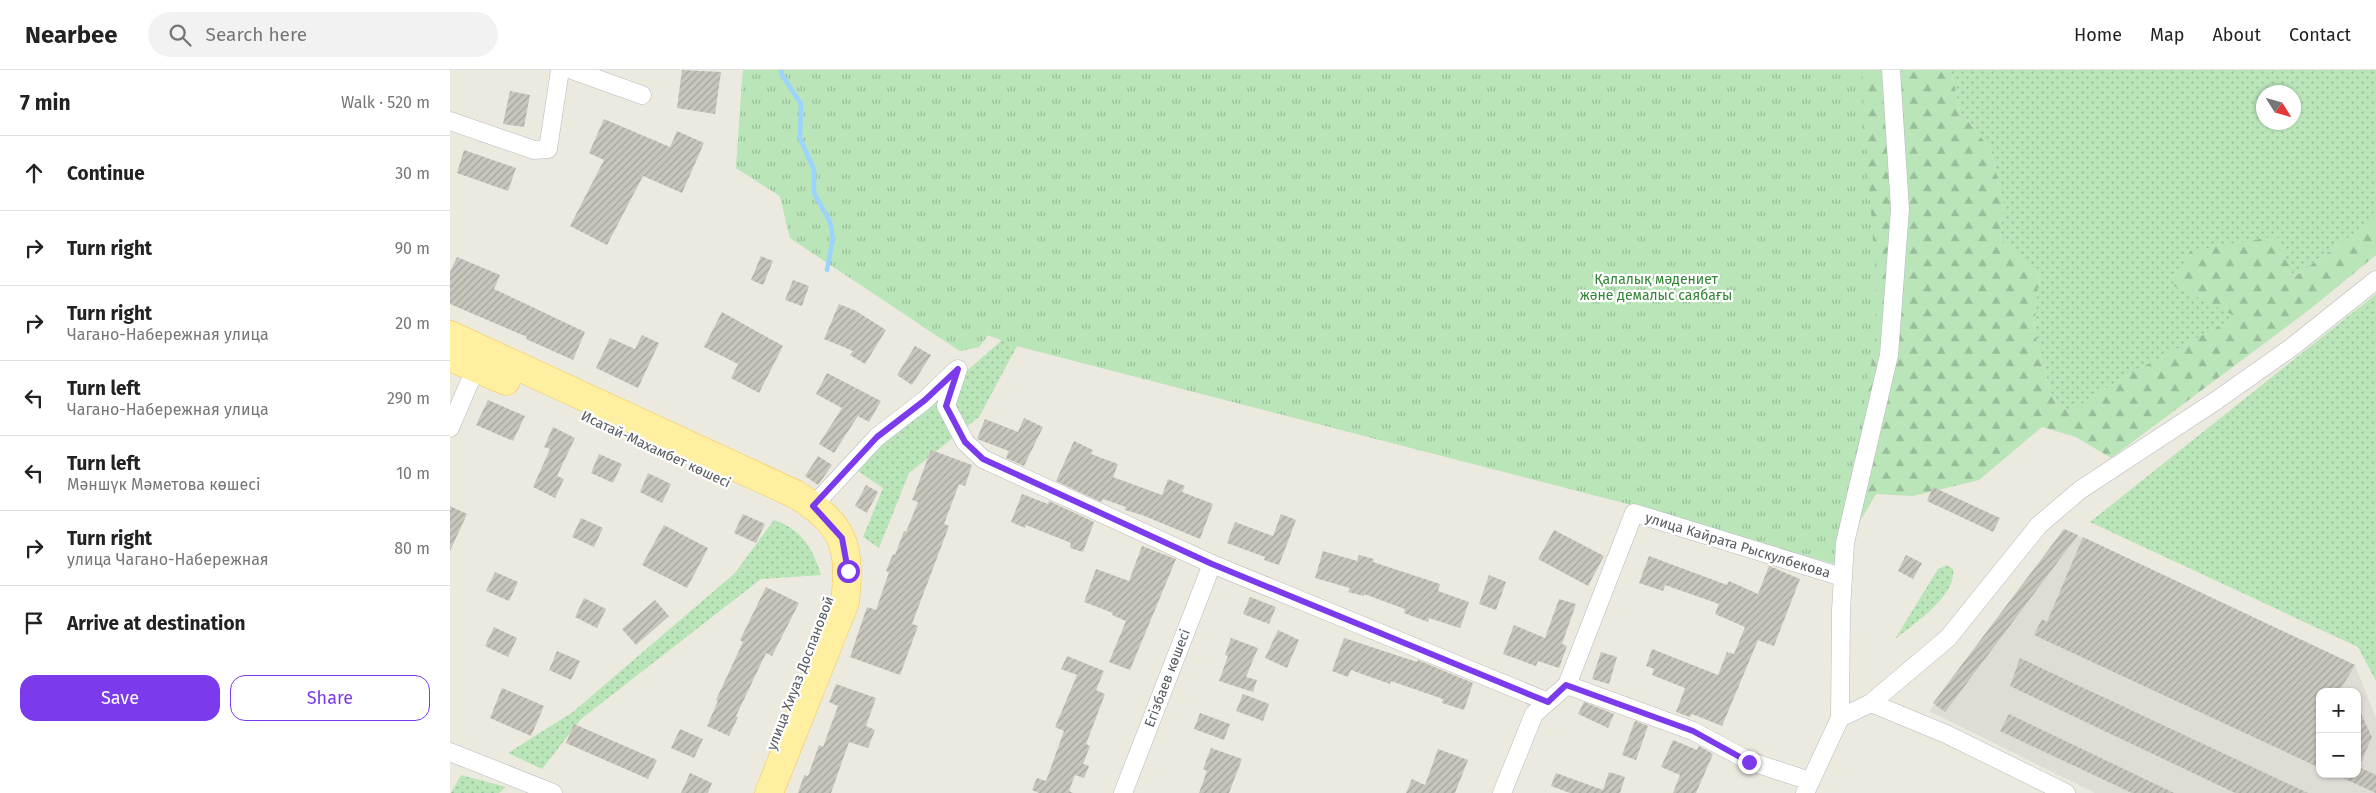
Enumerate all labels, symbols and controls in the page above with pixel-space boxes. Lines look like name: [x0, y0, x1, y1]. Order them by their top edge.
search box: [148, 12, 498, 57]
text: Nearbee: [25, 21, 118, 49]
icon: search: [166, 21, 194, 49]
text: Search here: [206, 23, 307, 46]
text: Home: [2074, 24, 2122, 46]
text: Map: [2150, 24, 2184, 46]
text: About: [2212, 24, 2261, 46]
text: Contact: [2289, 24, 2351, 46]
north arrow: [2256, 85, 2301, 130]
text: 7 min: [20, 90, 71, 116]
text: Walk · 520 m: [341, 93, 430, 112]
icon: ahead: [20, 159, 48, 187]
text: Continue: [67, 162, 145, 185]
text: 30 m: [395, 164, 430, 183]
icon: right: [20, 234, 48, 262]
text: Turn right: [67, 237, 152, 260]
text: 90 m: [395, 239, 430, 258]
park label: Қалалық мәдениет және демалыс саябағы: [1580, 271, 1732, 304]
text: Turn right: [67, 302, 152, 325]
icon: right: [20, 309, 48, 337]
text: 20 m: [395, 314, 430, 333]
text: Чагано-Набережная улица: [67, 325, 269, 344]
text: Turn left: [67, 377, 141, 400]
icon: left: [20, 384, 48, 412]
text: 290 m: [387, 389, 430, 408]
text: Чагано-Набережная улица: [67, 400, 269, 419]
street label: Исатай-Махамбет көшесі: [578, 407, 733, 492]
text: Turn left: [67, 452, 141, 475]
icon: left: [20, 459, 48, 487]
text: 10 m: [396, 464, 430, 483]
text: Мәншүк Мәметова көшесі: [67, 475, 260, 494]
street label: улица Кайрата Рыскулбекова: [1643, 509, 1833, 582]
text: Turn right: [67, 527, 152, 550]
icon: right: [20, 534, 48, 562]
text: 80 m: [394, 539, 430, 558]
text: улица Чагано-Набережная: [67, 550, 269, 569]
route start: [837, 560, 860, 583]
street label: улица Хиуаз Доспановой: [763, 594, 838, 753]
icon: arrive: [20, 609, 48, 637]
text: Arrive at destination: [67, 612, 246, 635]
street label: Егізбаев көшесі: [1141, 627, 1194, 730]
button: Save: [20, 675, 220, 721]
button: Share: [230, 675, 430, 721]
map controls: [2316, 688, 2361, 778]
button: +: [2316, 688, 2361, 733]
button: −: [2316, 733, 2361, 778]
route end: [1738, 751, 1761, 774]

